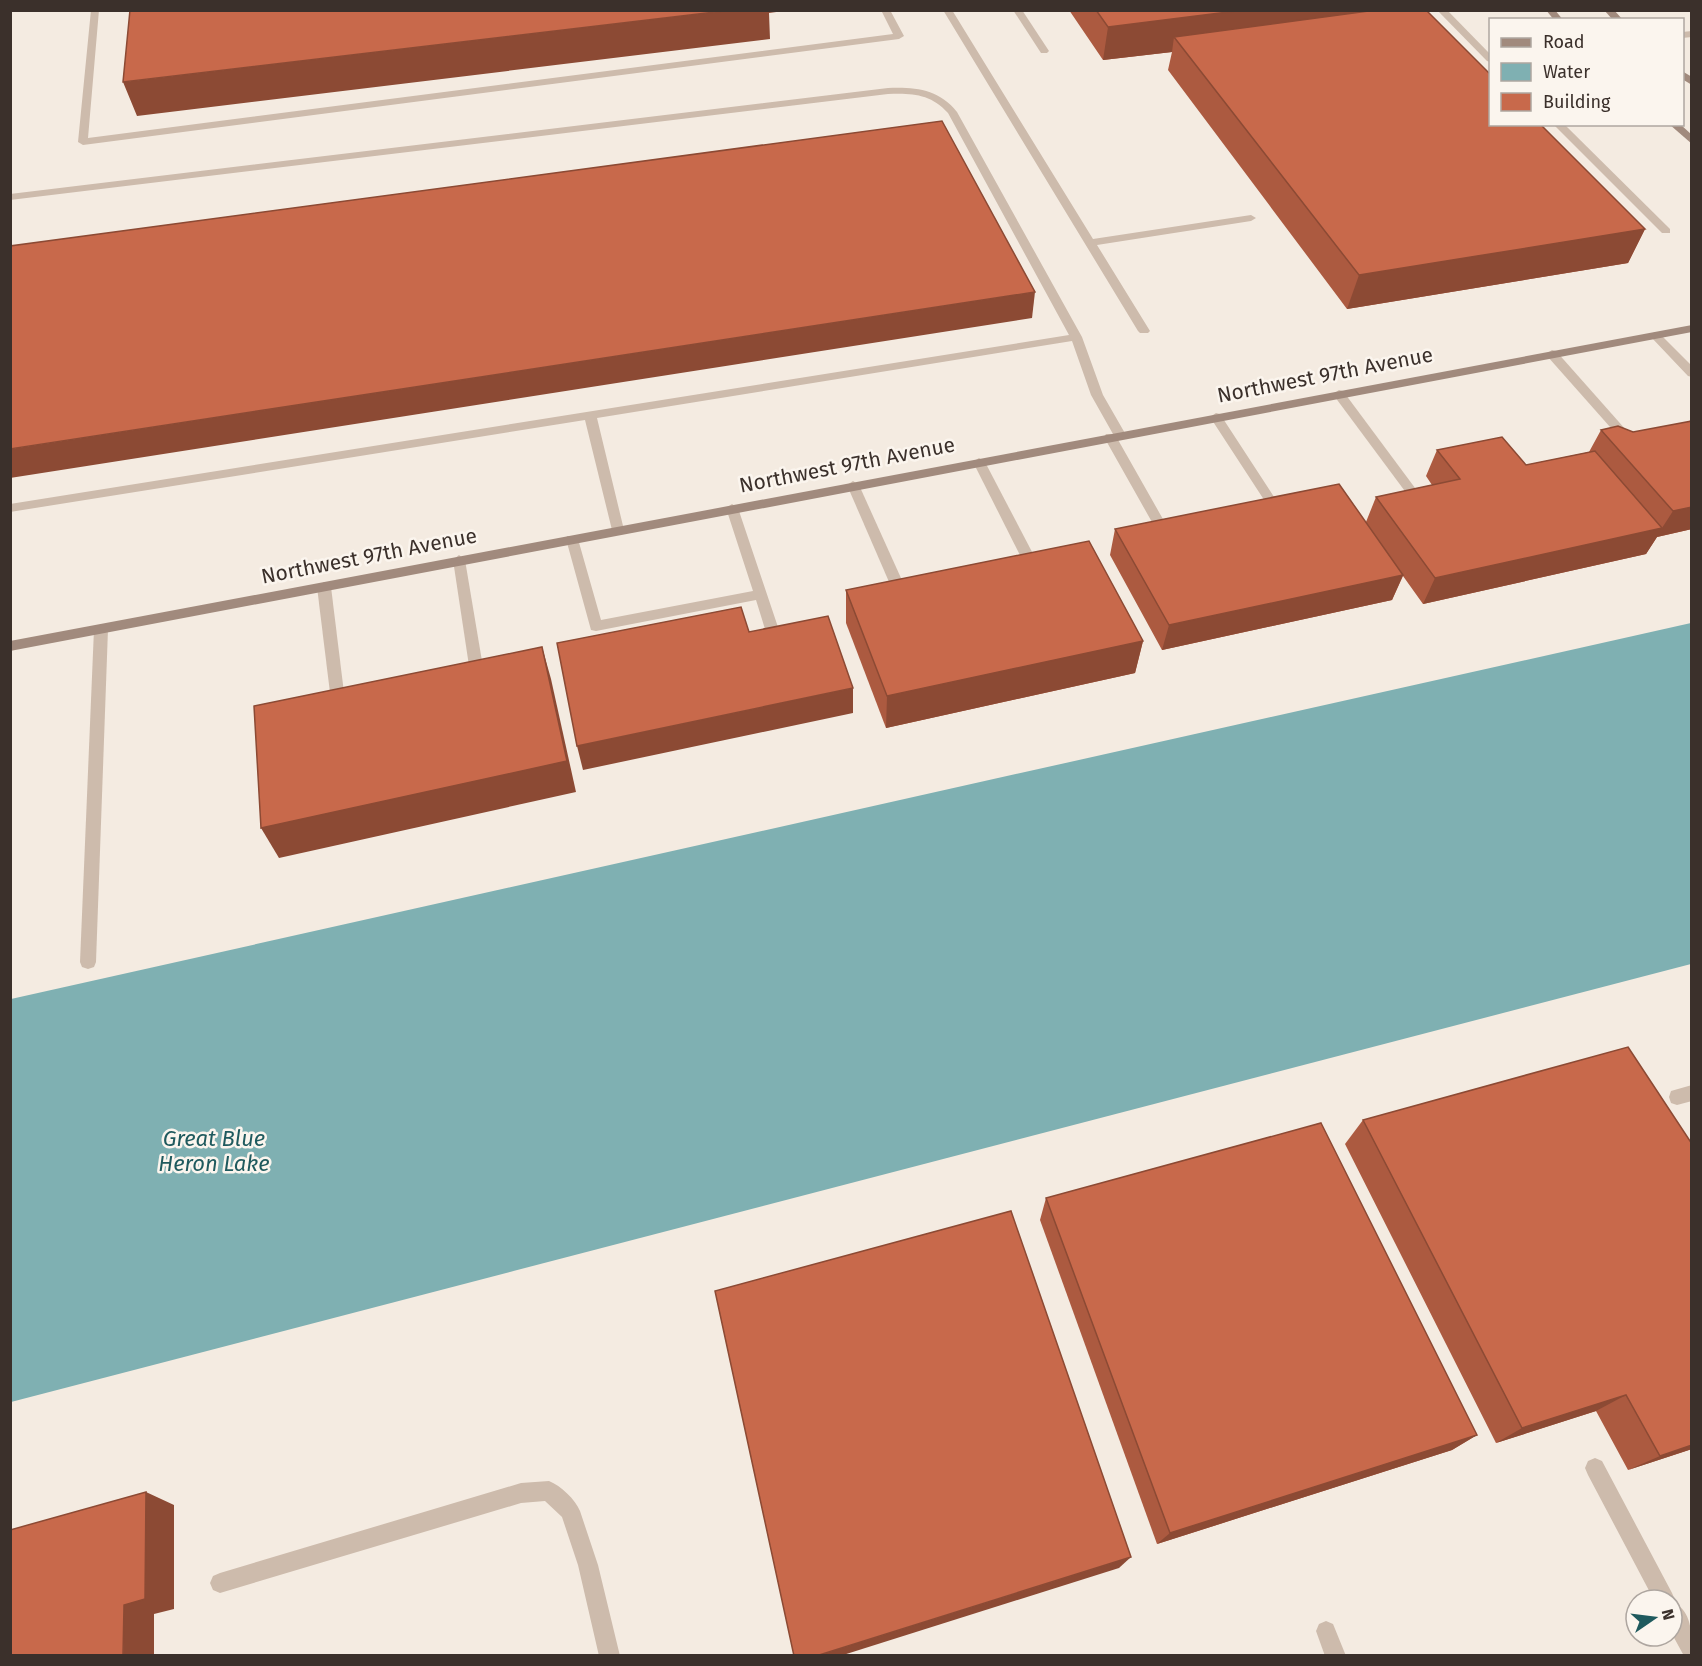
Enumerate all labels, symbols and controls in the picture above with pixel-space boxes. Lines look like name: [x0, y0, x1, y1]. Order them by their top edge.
legend: [1489, 18, 1684, 126]
text: Road: [1543, 31, 1585, 53]
text: Water: [1543, 61, 1590, 83]
text: Building: [1543, 91, 1611, 113]
street label: Northwest 97th Avenue: [1215, 341, 1435, 409]
street label: Northwest 97th Avenue: [737, 431, 957, 499]
street label: Northwest 97th Avenue: [259, 522, 479, 590]
water label: Great Blue Heron Lake: [158, 1125, 270, 1177]
north arrow: [1624, 1588, 1684, 1648]
text: N: [1658, 1607, 1679, 1622]

